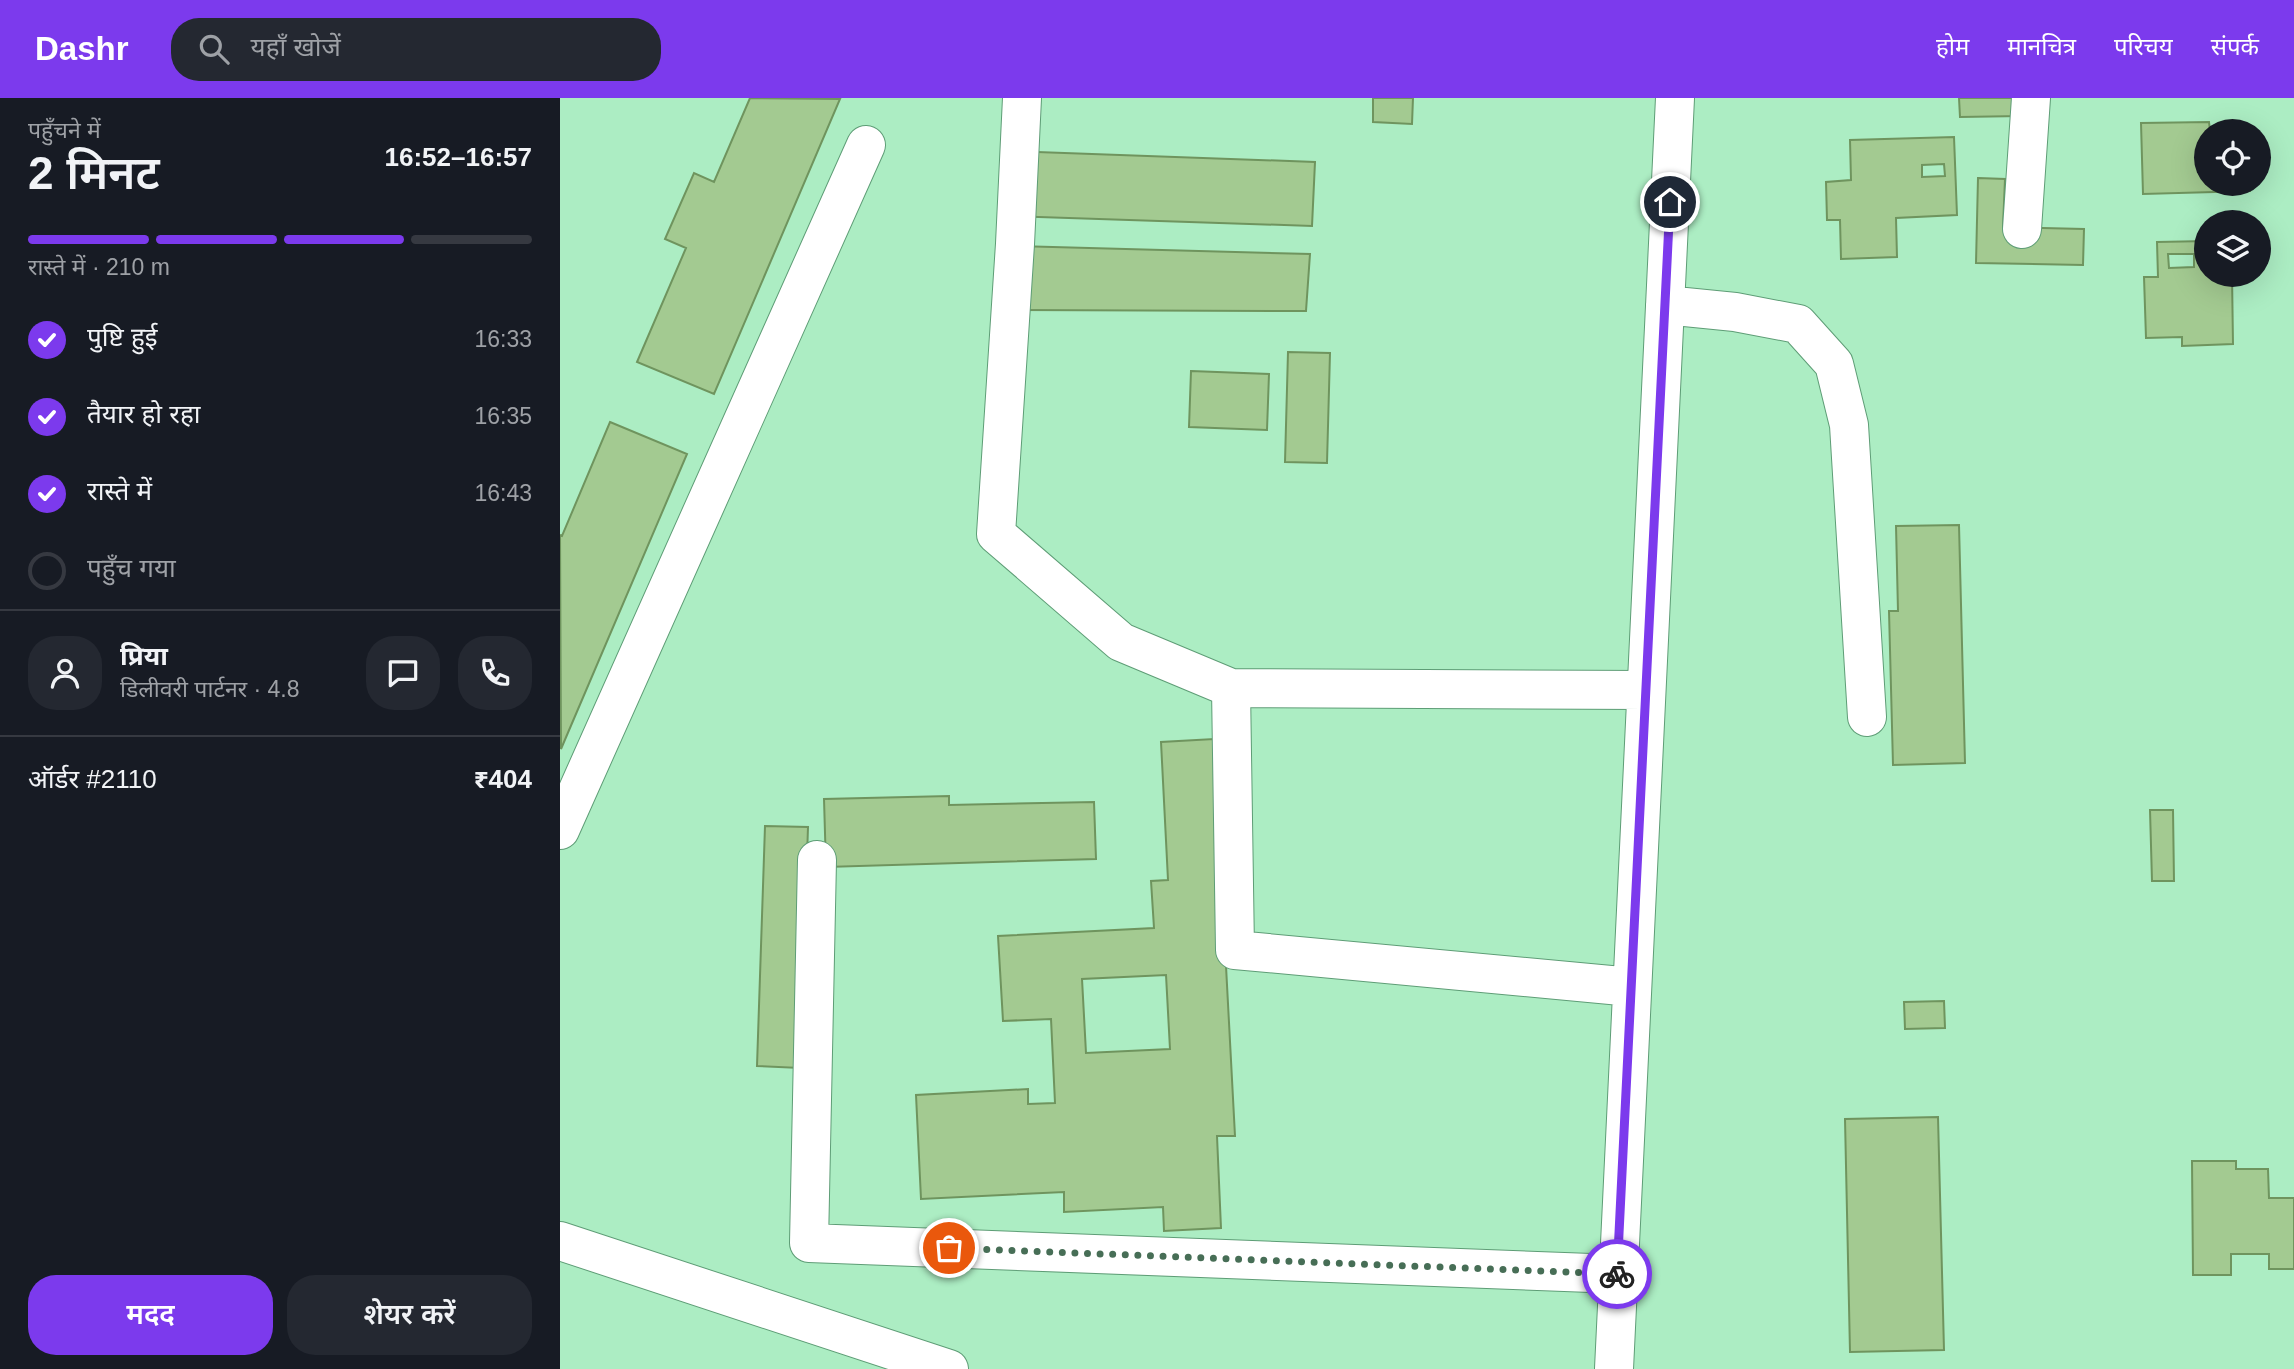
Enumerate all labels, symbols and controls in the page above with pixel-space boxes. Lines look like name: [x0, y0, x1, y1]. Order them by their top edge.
search box: [171, 18, 661, 81]
text: Dashr: [35, 30, 129, 67]
icon: search: [195, 30, 233, 68]
text: यहाँ खोजें: [251, 32, 341, 62]
text: होम: [1936, 33, 1969, 60]
text: मानचित्र: [2007, 33, 2076, 60]
text: परिचय: [2114, 33, 2173, 60]
text: संपर्क: [2211, 33, 2259, 60]
text: पहुँचने में: [28, 117, 101, 143]
map controls: [2194, 119, 2271, 287]
button: locate: [2194, 119, 2271, 196]
text: 16:52–16:57: [385, 142, 532, 172]
text: 2 मिनट: [28, 147, 160, 199]
pin: [1640, 172, 1700, 232]
icon: home: [1651, 183, 1689, 221]
button: layers: [2194, 210, 2271, 287]
text: रास्ते में · 210 m: [28, 254, 170, 280]
icon: check: [28, 321, 66, 359]
text: पुष्टि हुई: [87, 322, 157, 352]
text: 16:33: [474, 326, 532, 352]
icon: check: [28, 398, 66, 436]
text: तैयार हो रहा: [87, 399, 200, 429]
text: 16:35: [474, 403, 532, 429]
icon: check: [28, 475, 66, 513]
text: रास्ते में: [87, 476, 152, 506]
text: 16:43: [474, 480, 532, 506]
text: पहुँच गया: [87, 553, 176, 583]
button: person: [28, 636, 102, 710]
button: chat: [366, 636, 440, 710]
button: phone: [458, 636, 532, 710]
text: प्रिया: [120, 641, 168, 671]
text: डिलीवरी पार्टनर · 4.8: [120, 676, 300, 702]
text: ऑर्डर #2110: [28, 764, 157, 794]
text: ₹404: [474, 764, 532, 794]
pin: [919, 1218, 979, 1278]
icon: bag: [930, 1229, 968, 1267]
courier: [1582, 1239, 1652, 1309]
icon: bike: [1598, 1255, 1636, 1293]
button: मदद: [28, 1275, 273, 1355]
button: शेयर करें: [287, 1275, 532, 1355]

